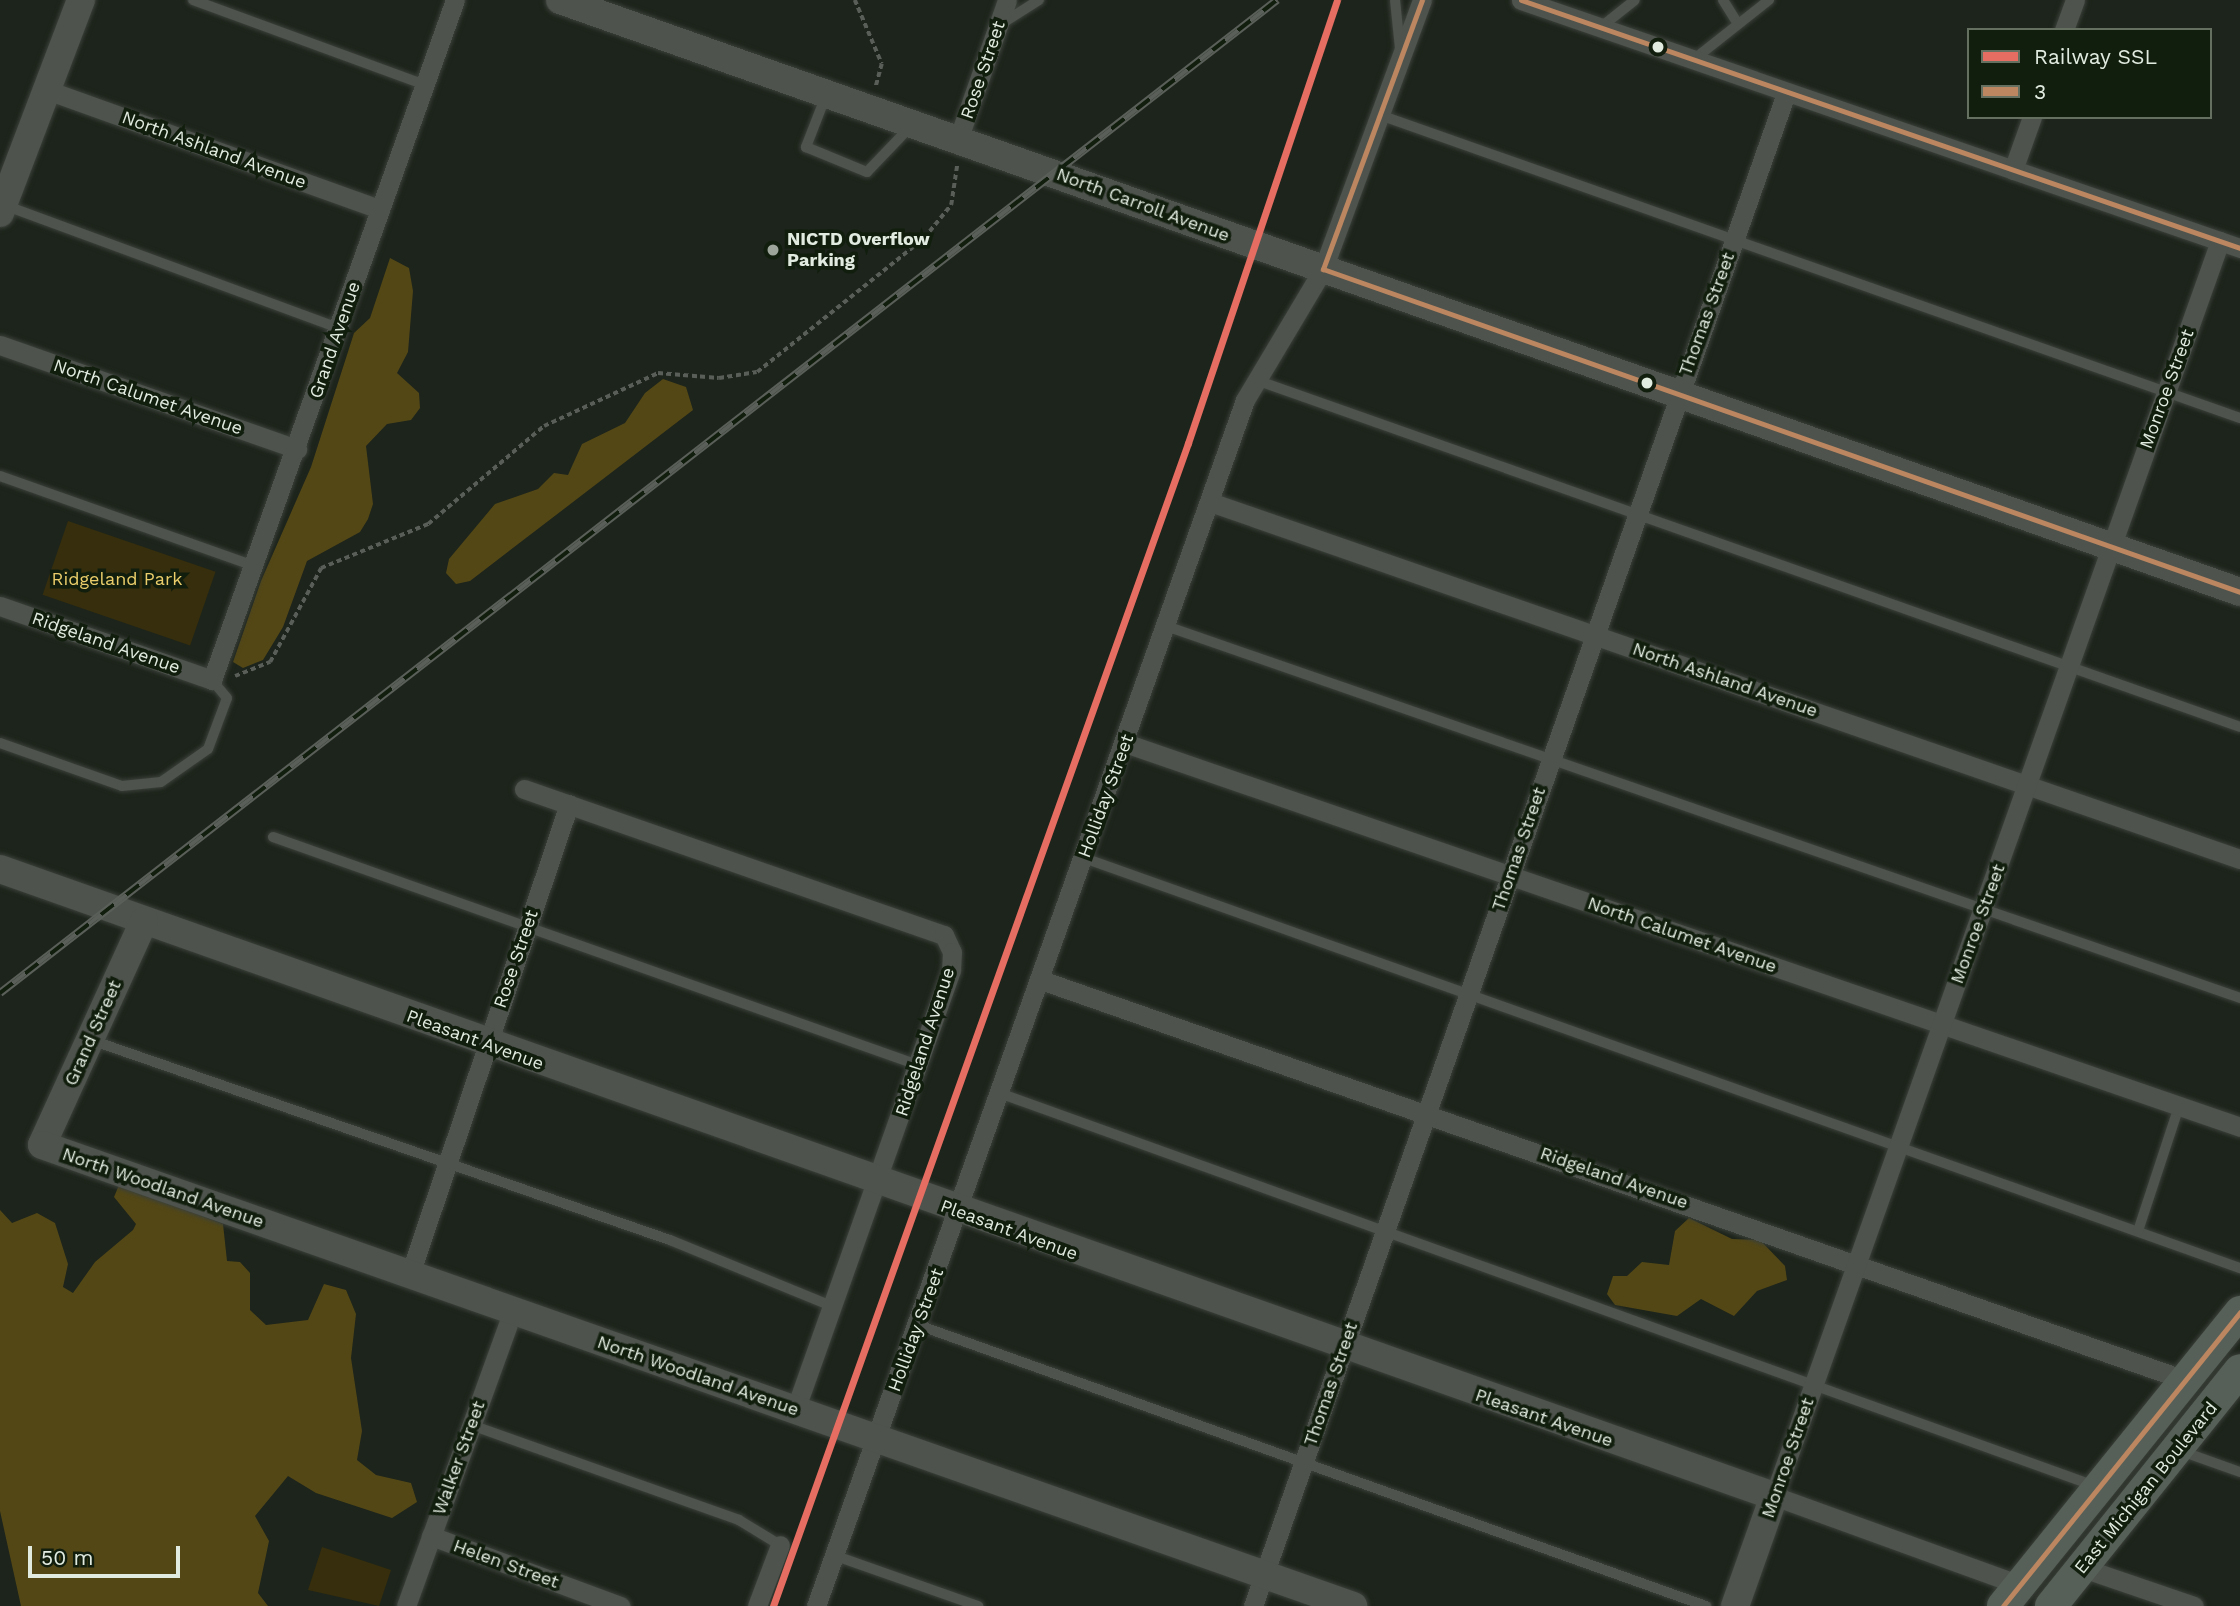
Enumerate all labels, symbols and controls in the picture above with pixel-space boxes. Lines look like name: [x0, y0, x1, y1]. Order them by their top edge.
street label: Rose Street: [956, 18, 1010, 122]
legend: [1967, 28, 2212, 119]
unlabelled marker: [1651, 40, 1665, 54]
text: Railway SSL: [2034, 44, 2157, 69]
text: 3: [2034, 79, 2046, 104]
street label: North Ashland Avenue: [118, 106, 310, 194]
street label: North Carroll Avenue: [1053, 163, 1233, 247]
place label: NICTD Overflow Parking: [787, 229, 930, 272]
marker: NICTD Overflow Parking: [765, 242, 781, 258]
street label: Thomas Street: [1675, 249, 1739, 379]
street label: Grand Avenue: [305, 279, 365, 401]
street label: Monroe Street: [2135, 326, 2199, 452]
street label: North Calumet Avenue: [50, 354, 246, 440]
unlabelled marker: [1640, 376, 1654, 390]
park label: Ridgeland Park: [52, 568, 182, 590]
street label: Ridgeland Avenue: [29, 607, 183, 679]
street label: North Ashland Avenue: [1629, 638, 1821, 722]
street label: Holliday Street: [1074, 731, 1138, 861]
street label: Thomas Street: [1488, 784, 1550, 914]
street label: Monroe Street: [1946, 861, 2010, 987]
street label: North Calumet Avenue: [1584, 892, 1780, 978]
street label: Rose Street: [489, 907, 543, 1011]
street label: Ridgeland Avenue: [891, 965, 959, 1119]
street label: Grand Street: [60, 977, 126, 1089]
street label: Pleasant Avenue: [403, 1005, 547, 1075]
street label: Ridgeland Avenue: [1537, 1142, 1691, 1214]
street label: North Woodland Avenue: [59, 1143, 267, 1233]
street label: Pleasant Avenue: [937, 1195, 1081, 1265]
street label: Holliday Street: [884, 1265, 948, 1395]
street label: Thomas Street: [1300, 1319, 1362, 1449]
street label: North Woodland Avenue: [594, 1331, 802, 1421]
street label: Pleasant Avenue: [1472, 1384, 1616, 1452]
street label: Monroe Street: [1757, 1395, 1819, 1521]
street label: Walker Street: [428, 1398, 490, 1518]
street label: East Michigan Boulevard: [2070, 1398, 2222, 1578]
scale bar: [32, 1532, 184, 1576]
street label: Helen Street: [450, 1535, 562, 1593]
text: 50 m: [41, 1545, 93, 1570]

